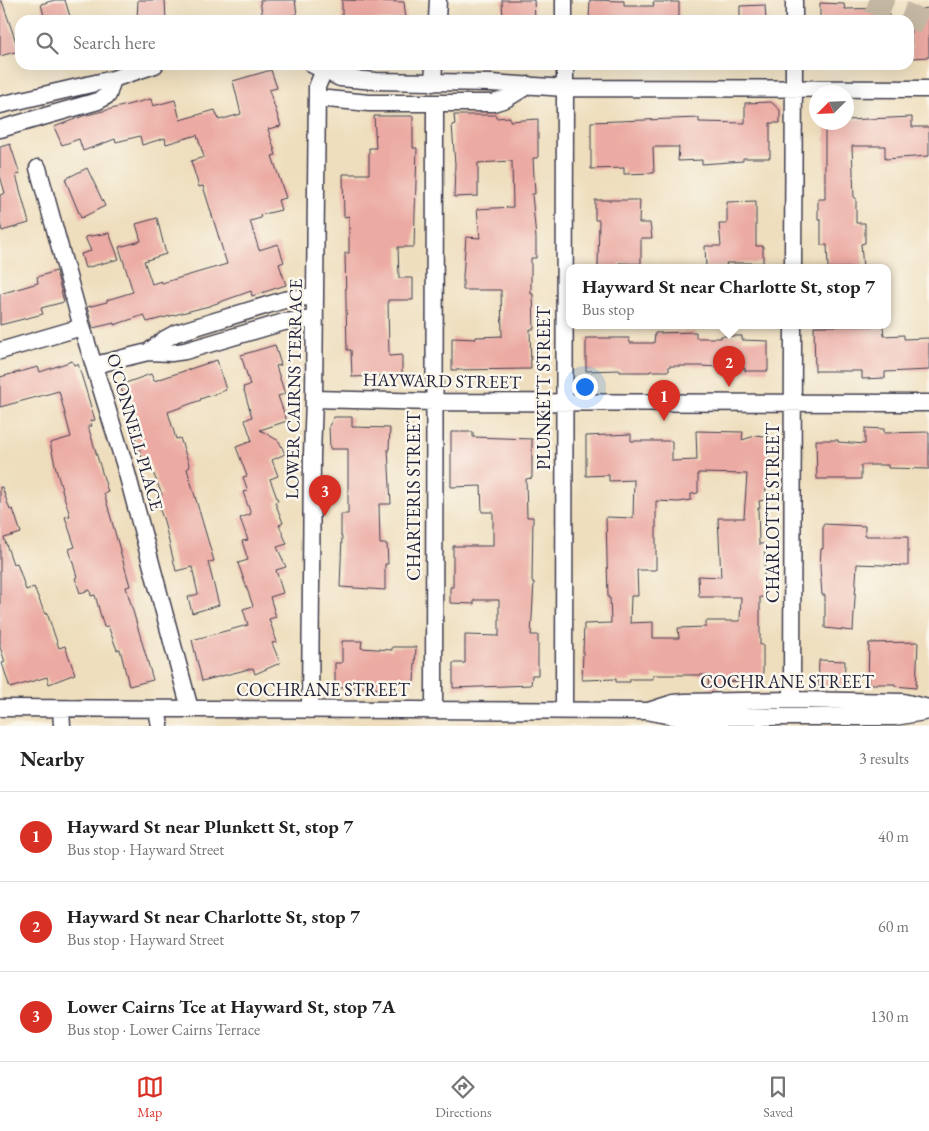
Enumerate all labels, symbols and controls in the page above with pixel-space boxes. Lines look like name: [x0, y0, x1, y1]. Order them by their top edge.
search box: [15, 15, 914, 70]
icon: search: [33, 29, 61, 57]
text: Search here: [73, 30, 155, 55]
north arrow: [809, 85, 854, 130]
popup: [566, 264, 891, 329]
text: Hayward St near Charlotte St, stop 7: [582, 274, 875, 299]
street label: LOWER CAIRNS TERRACE: [280, 279, 307, 499]
text: Bus stop: [582, 299, 635, 320]
street label: PLUNKETT STREET: [532, 305, 555, 470]
pin: 2: [713, 346, 745, 387]
street label: O'CONNELL PLACE: [102, 351, 169, 513]
street label: HAYWARD STREET: [363, 368, 522, 393]
your location: [572, 374, 598, 400]
pin: 1: [648, 380, 680, 421]
street label: CHARTERIS STREET: [402, 410, 425, 581]
street label: CHARLOTTE STREET: [761, 422, 784, 603]
pin: 3: [309, 475, 341, 516]
street label: COCHRANE STREET: [700, 670, 875, 693]
street label: COCHRANE STREET: [236, 678, 411, 701]
text: Nearby: [20, 745, 84, 772]
text: 3 results: [859, 748, 909, 769]
text: Hayward St near Plunkett St, stop 7: [67, 814, 353, 839]
text: 1: [32, 826, 40, 847]
text: 40 m: [878, 826, 909, 847]
text: Bus stop · Hayward Street: [67, 839, 224, 860]
text: Hayward St near Charlotte St, stop 7: [67, 904, 360, 929]
text: 2: [32, 916, 40, 937]
text: 60 m: [878, 916, 909, 937]
text: Bus stop · Hayward Street: [67, 929, 224, 950]
text: Lower Cairns Tce at Hayward St, stop 7A: [67, 994, 396, 1019]
text: 3: [32, 1006, 40, 1027]
text: 130 m: [870, 1006, 909, 1027]
text: Bus stop · Lower Cairns Terrace: [67, 1019, 260, 1040]
tab: Map: [136, 1073, 164, 1121]
tab: Directions: [435, 1073, 492, 1121]
tab: Saved: [763, 1073, 793, 1121]

